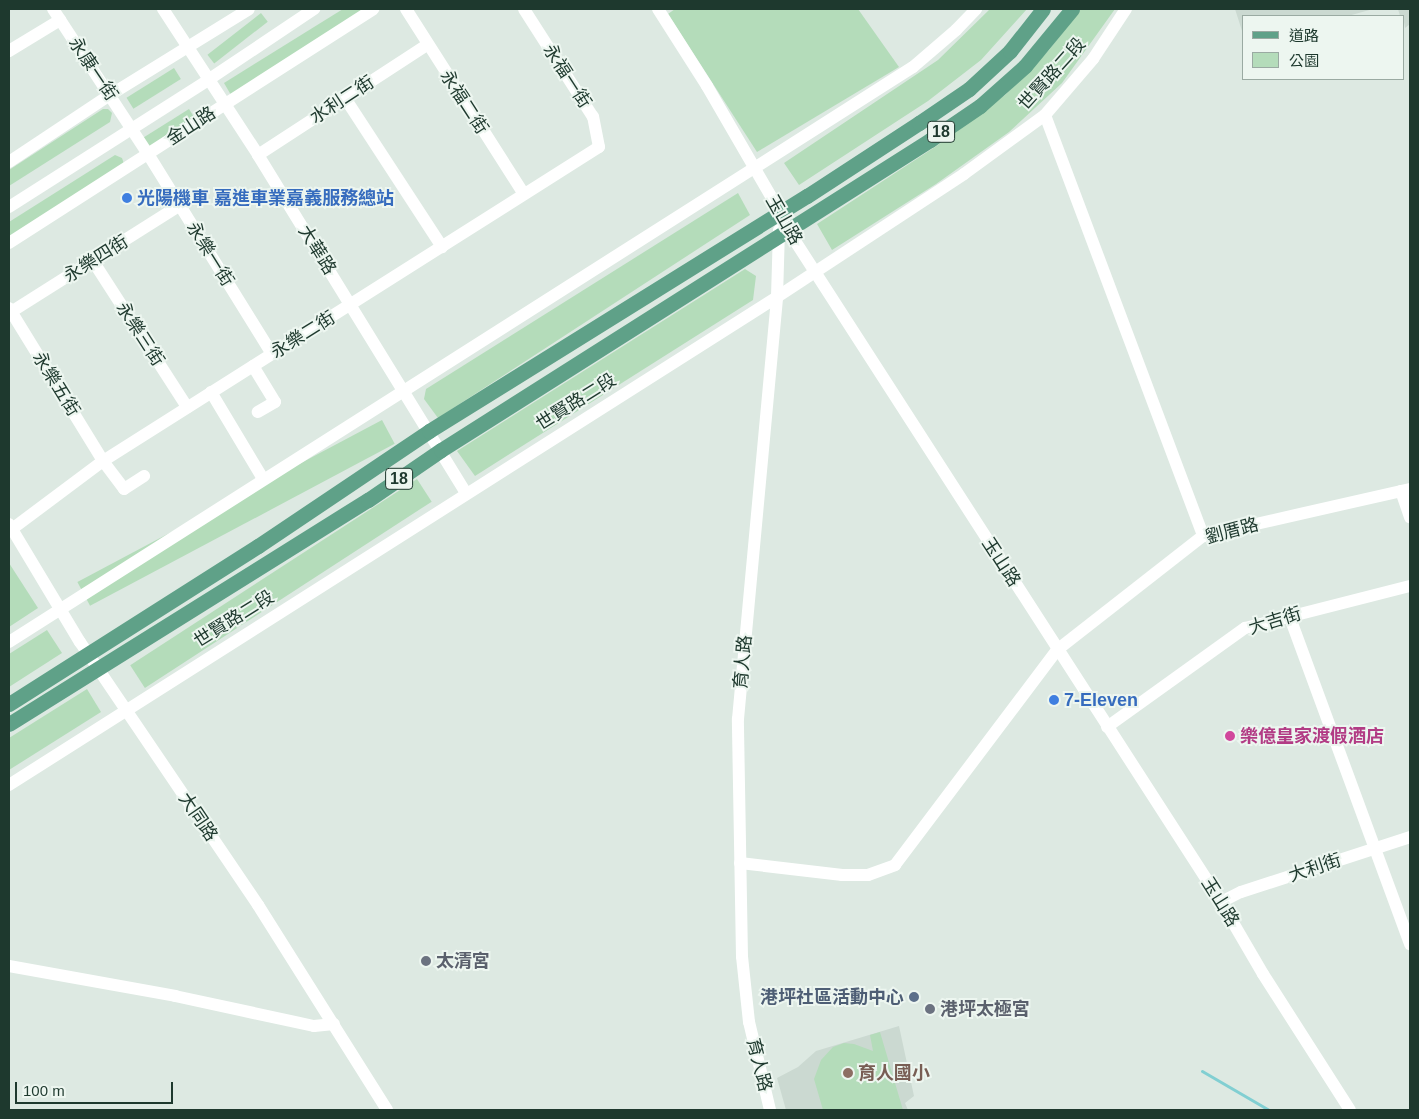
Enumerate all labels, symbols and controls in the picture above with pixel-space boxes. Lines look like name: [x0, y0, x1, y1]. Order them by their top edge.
legend: [1242, 15, 1404, 80]
text: 道路: [1289, 27, 1319, 44]
street label: 永康一街: [64, 33, 122, 105]
street label: 世賢路二段: [1014, 33, 1090, 115]
street label: 永福一街: [538, 40, 596, 112]
text: 公園: [1289, 52, 1319, 69]
street label: 永福二街: [435, 66, 493, 138]
street label: 水利二街: [306, 71, 378, 129]
street label: 金山路: [162, 102, 220, 150]
road number: 18: [926, 118, 956, 146]
place label: 光陽機車 嘉進車業嘉義服務總站: [137, 187, 394, 209]
street label: 玉山路: [761, 191, 807, 249]
marker: 光陽機車 嘉進車業嘉義服務總站: [121, 192, 133, 204]
street label: 永樂一街: [182, 218, 238, 290]
street label: 大華路: [294, 221, 340, 279]
street label: 永樂四街: [60, 231, 132, 287]
street label: 永樂三街: [111, 298, 169, 370]
street label: 永樂二街: [267, 307, 339, 363]
street label: 永樂五街: [28, 348, 84, 420]
street label: 世賢路二段: [532, 369, 620, 435]
road number: 18: [384, 466, 414, 492]
street label: 劉厝路: [1203, 514, 1261, 548]
street label: 玉山路: [977, 533, 1025, 591]
street label: 世賢路二段: [190, 586, 278, 652]
street label: 大吉街: [1246, 603, 1304, 639]
street label: 育人路: [730, 634, 756, 690]
place label: 7-Eleven: [1064, 689, 1138, 711]
marker: 7-Eleven: [1048, 694, 1060, 706]
place label: 樂億皇家渡假酒店: [1240, 725, 1384, 747]
marker: 樂億皇家渡假酒店: [1224, 730, 1236, 742]
street label: 大同路: [174, 789, 222, 845]
street label: 大利街: [1286, 849, 1344, 887]
street label: 玉山路: [1197, 873, 1243, 931]
place label: 太清宮: [436, 950, 490, 972]
marker: 太清宮: [420, 955, 432, 967]
place label: 港坪社區活動中心: [760, 986, 904, 1008]
marker: 港坪社區活動中心: [908, 991, 920, 1003]
place label: 港坪太極宮: [940, 998, 1030, 1020]
marker: 港坪太極宮: [924, 1003, 936, 1015]
street label: 育人路: [742, 1036, 776, 1094]
place label: 育人國小: [858, 1062, 930, 1084]
marker: 育人國小: [842, 1067, 854, 1079]
scale bar: [18, 1072, 175, 1104]
text: 100 m: [23, 1082, 65, 1099]

